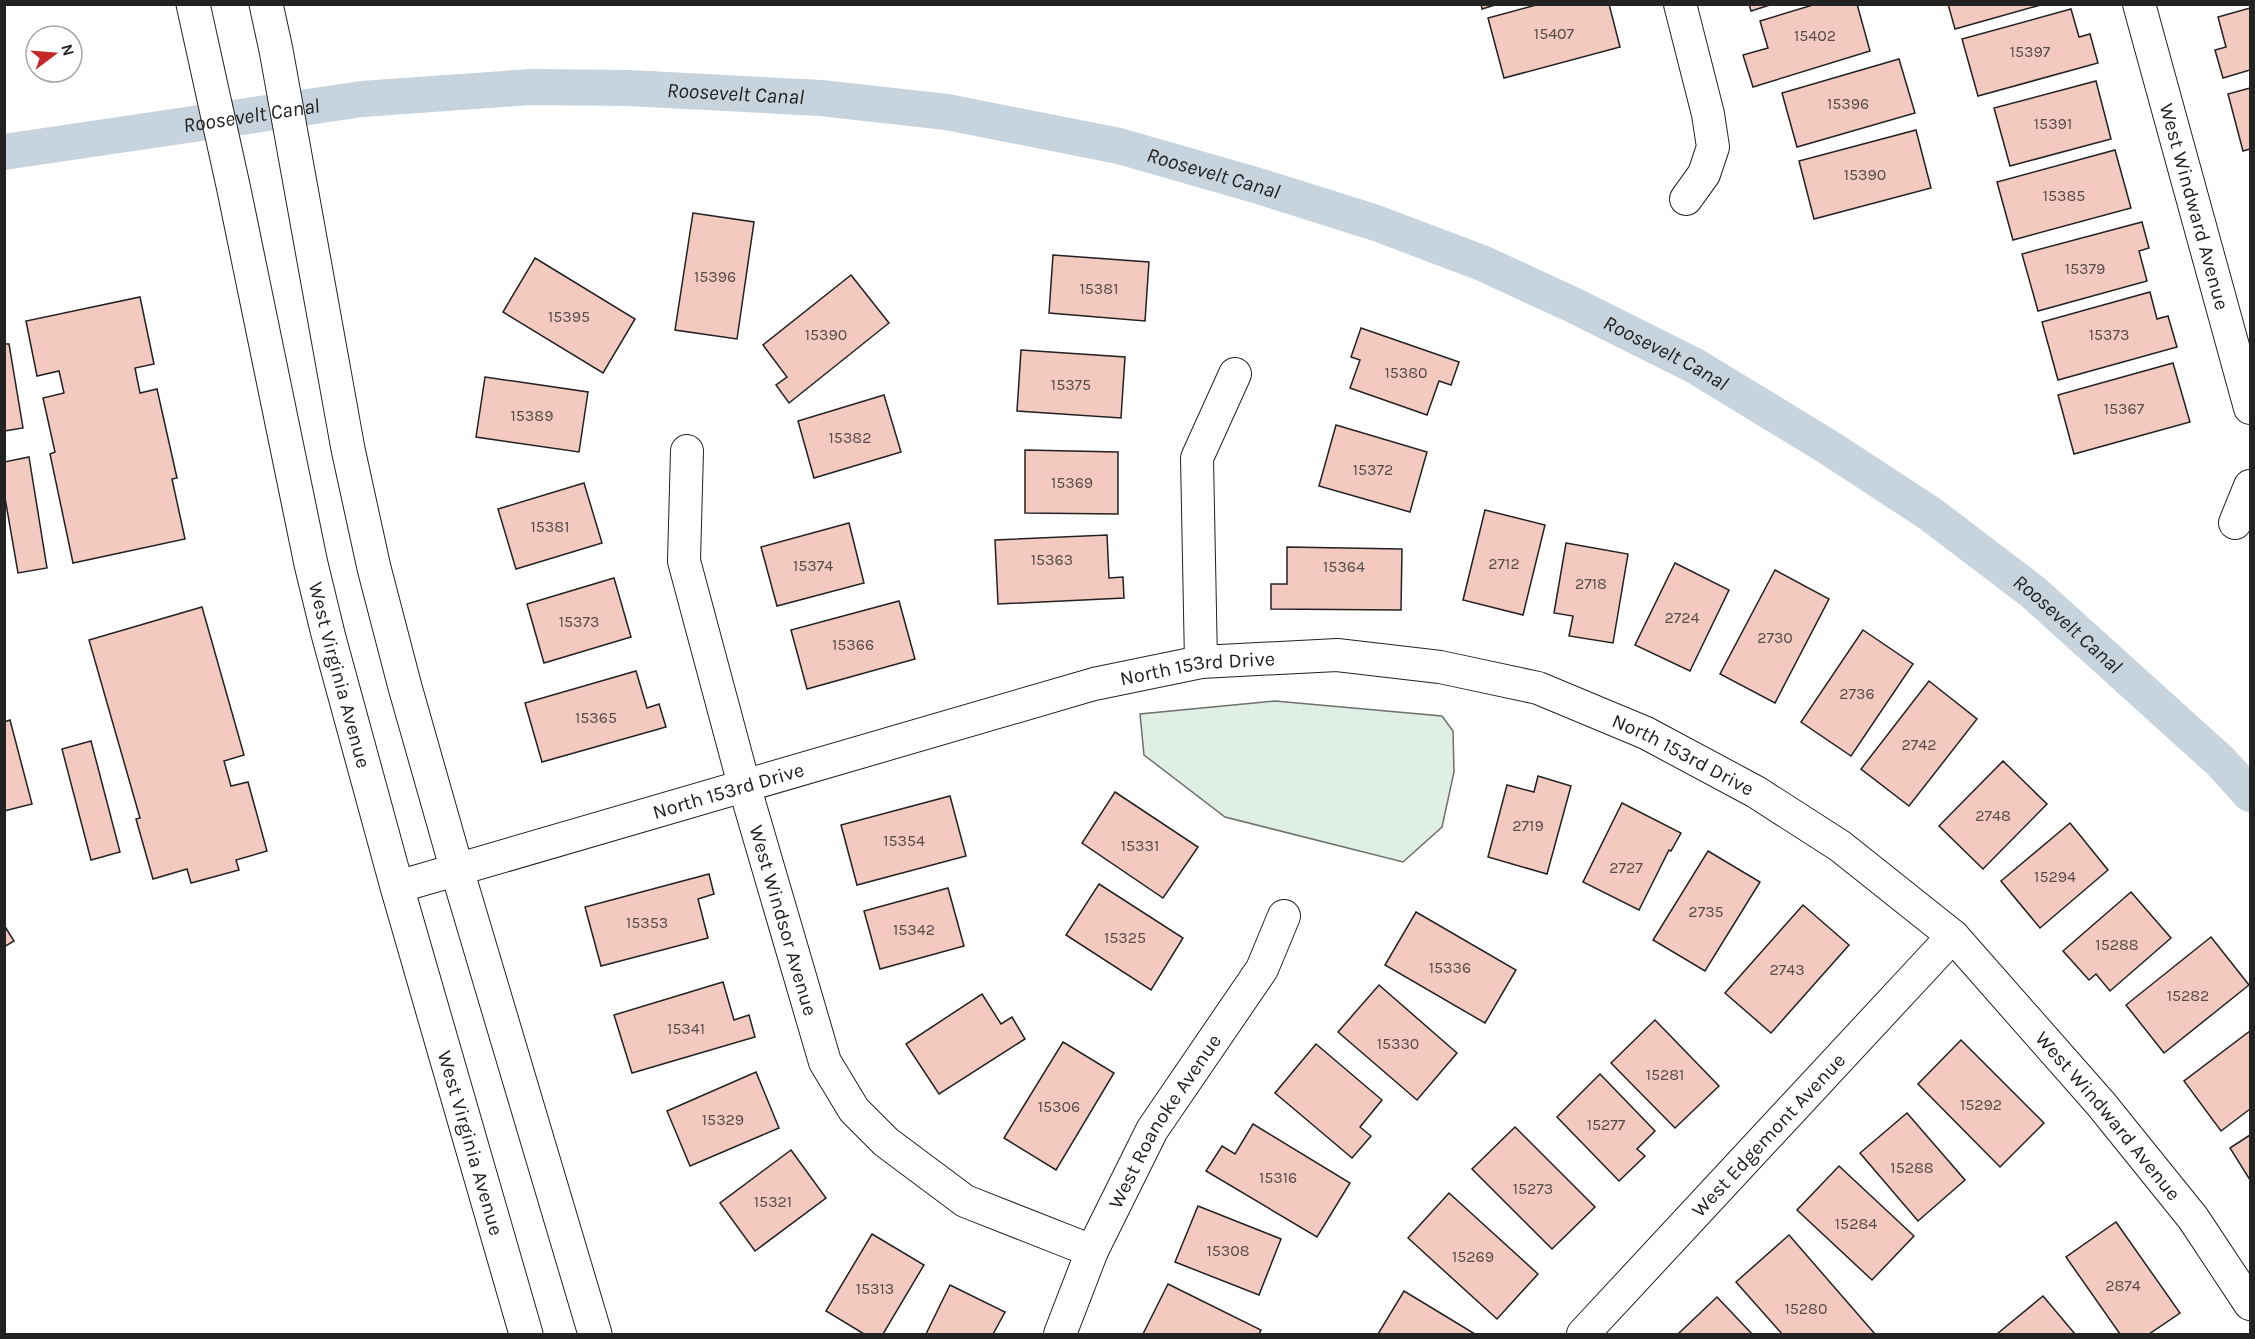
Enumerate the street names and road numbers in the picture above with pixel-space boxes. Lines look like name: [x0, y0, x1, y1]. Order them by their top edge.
street label: West Windward Avenue: [2155, 101, 2234, 312]
street label: West Virginia Avenue: [304, 580, 376, 771]
street label: North 153rd Drive: [1118, 647, 1276, 690]
street label: North 153rd Drive: [1609, 709, 1758, 800]
street label: North 153rd Drive: [650, 758, 807, 823]
street label: West Windsor Avenue: [745, 822, 822, 1018]
street label: West Windward Avenue: [2031, 1027, 2186, 1205]
street label: West Roanoke Avenue: [1104, 1029, 1226, 1212]
street label: West Virginia Avenue: [433, 1048, 508, 1238]
street label: West Edgemont Avenue: [1687, 1048, 1850, 1221]

